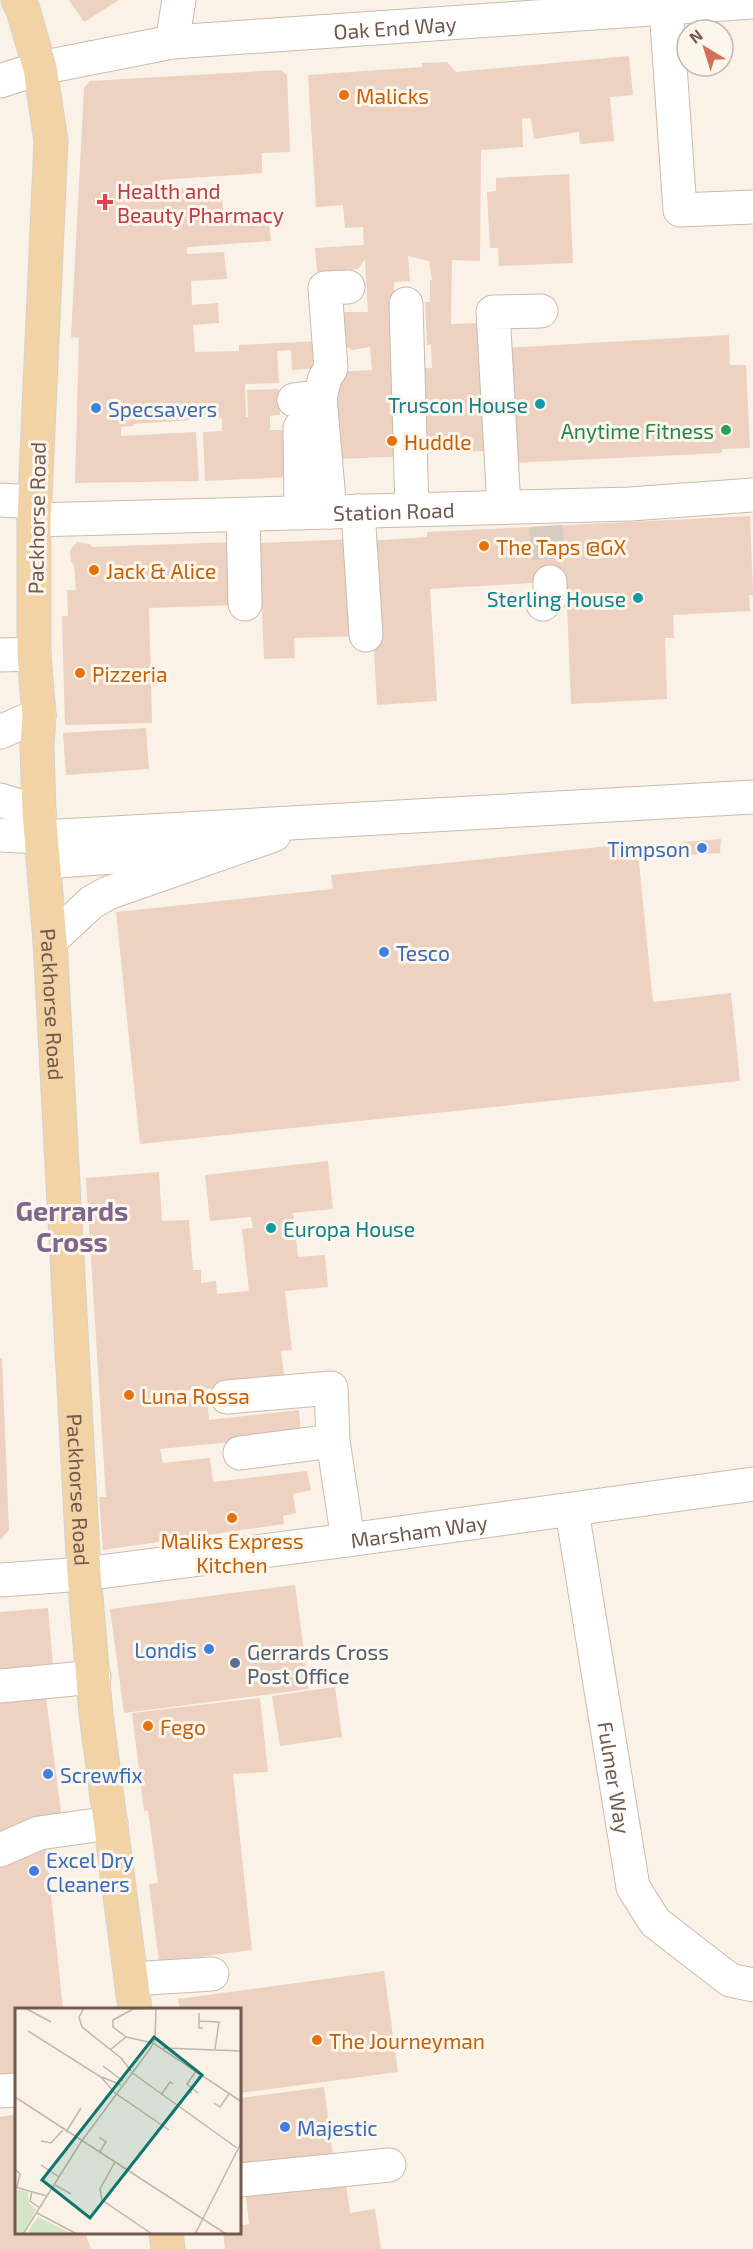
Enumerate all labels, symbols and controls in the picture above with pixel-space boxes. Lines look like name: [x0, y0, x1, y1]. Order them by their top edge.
street label: Oak End Way: [332, 10, 457, 43]
north arrow: [675, 18, 735, 78]
text: N: [685, 25, 706, 47]
place label: Malicks: [356, 83, 429, 108]
marker: Malicks: [337, 88, 351, 102]
place label: Health and Beauty Pharmacy: [117, 178, 284, 227]
marker: Health and Beauty Pharmacy: [98, 195, 112, 209]
place label: Truscon House: [388, 392, 528, 417]
place label: Specsavers: [108, 396, 217, 421]
marker: Truscon House: [533, 397, 547, 411]
marker: Specsavers: [89, 401, 103, 415]
place label: Anytime Fitness: [561, 418, 714, 443]
marker: Anytime Fitness: [719, 423, 733, 437]
place label: Huddle: [404, 429, 472, 454]
marker: Huddle: [385, 434, 399, 448]
street label: Packhorse Road: [22, 442, 50, 594]
street label: Station Road: [333, 496, 455, 524]
place label: The Taps @GX: [496, 534, 626, 559]
marker: The Taps @GX: [477, 539, 491, 553]
place label: Jack & Alice: [106, 558, 216, 583]
marker: Jack & Alice: [87, 563, 101, 577]
place label: Sterling House: [487, 586, 626, 611]
marker: Sterling House: [631, 591, 645, 605]
place label: Pizzeria: [92, 661, 167, 686]
marker: Pizzeria: [73, 666, 87, 680]
place label: Timpson: [607, 836, 690, 861]
marker: Timpson: [695, 841, 709, 855]
street label: Packhorse Road: [36, 927, 70, 1081]
place label: Tesco: [396, 940, 450, 965]
marker: Tesco: [377, 945, 391, 959]
district label: Gerrards Cross: [16, 1194, 128, 1257]
place label: Europa House: [283, 1216, 415, 1241]
marker: Europa House: [264, 1221, 278, 1235]
place label: Luna Rossa: [141, 1383, 250, 1408]
marker: Luna Rossa: [122, 1388, 136, 1402]
street label: Packhorse Road: [63, 1413, 96, 1566]
street label: Marsham Way: [349, 1508, 489, 1552]
marker: Maliks Express Kitchen: [225, 1511, 239, 1525]
place label: Maliks Express Kitchen: [160, 1528, 304, 1577]
place label: Londis: [134, 1637, 197, 1662]
place label: Gerrards Cross Post Office: [247, 1639, 389, 1688]
marker: Londis: [202, 1642, 216, 1656]
marker: Gerrards Cross Post Office: [228, 1656, 242, 1670]
place label: Fego: [160, 1714, 206, 1739]
marker: Fego: [141, 1719, 155, 1733]
street label: Fulmer Way: [594, 1719, 637, 1836]
place label: Screwfix: [60, 1762, 143, 1787]
marker: Screwfix: [41, 1767, 55, 1781]
place label: Excel Dry Cleaners: [46, 1847, 134, 1896]
marker: Excel Dry Cleaners: [27, 1864, 41, 1878]
inset map: [15, 2008, 242, 2234]
place label: The Journeyman: [329, 2028, 485, 2053]
marker: The Journeyman: [310, 2033, 324, 2047]
place label: Majestic: [297, 2115, 378, 2141]
marker: Majestic: [278, 2120, 292, 2134]

